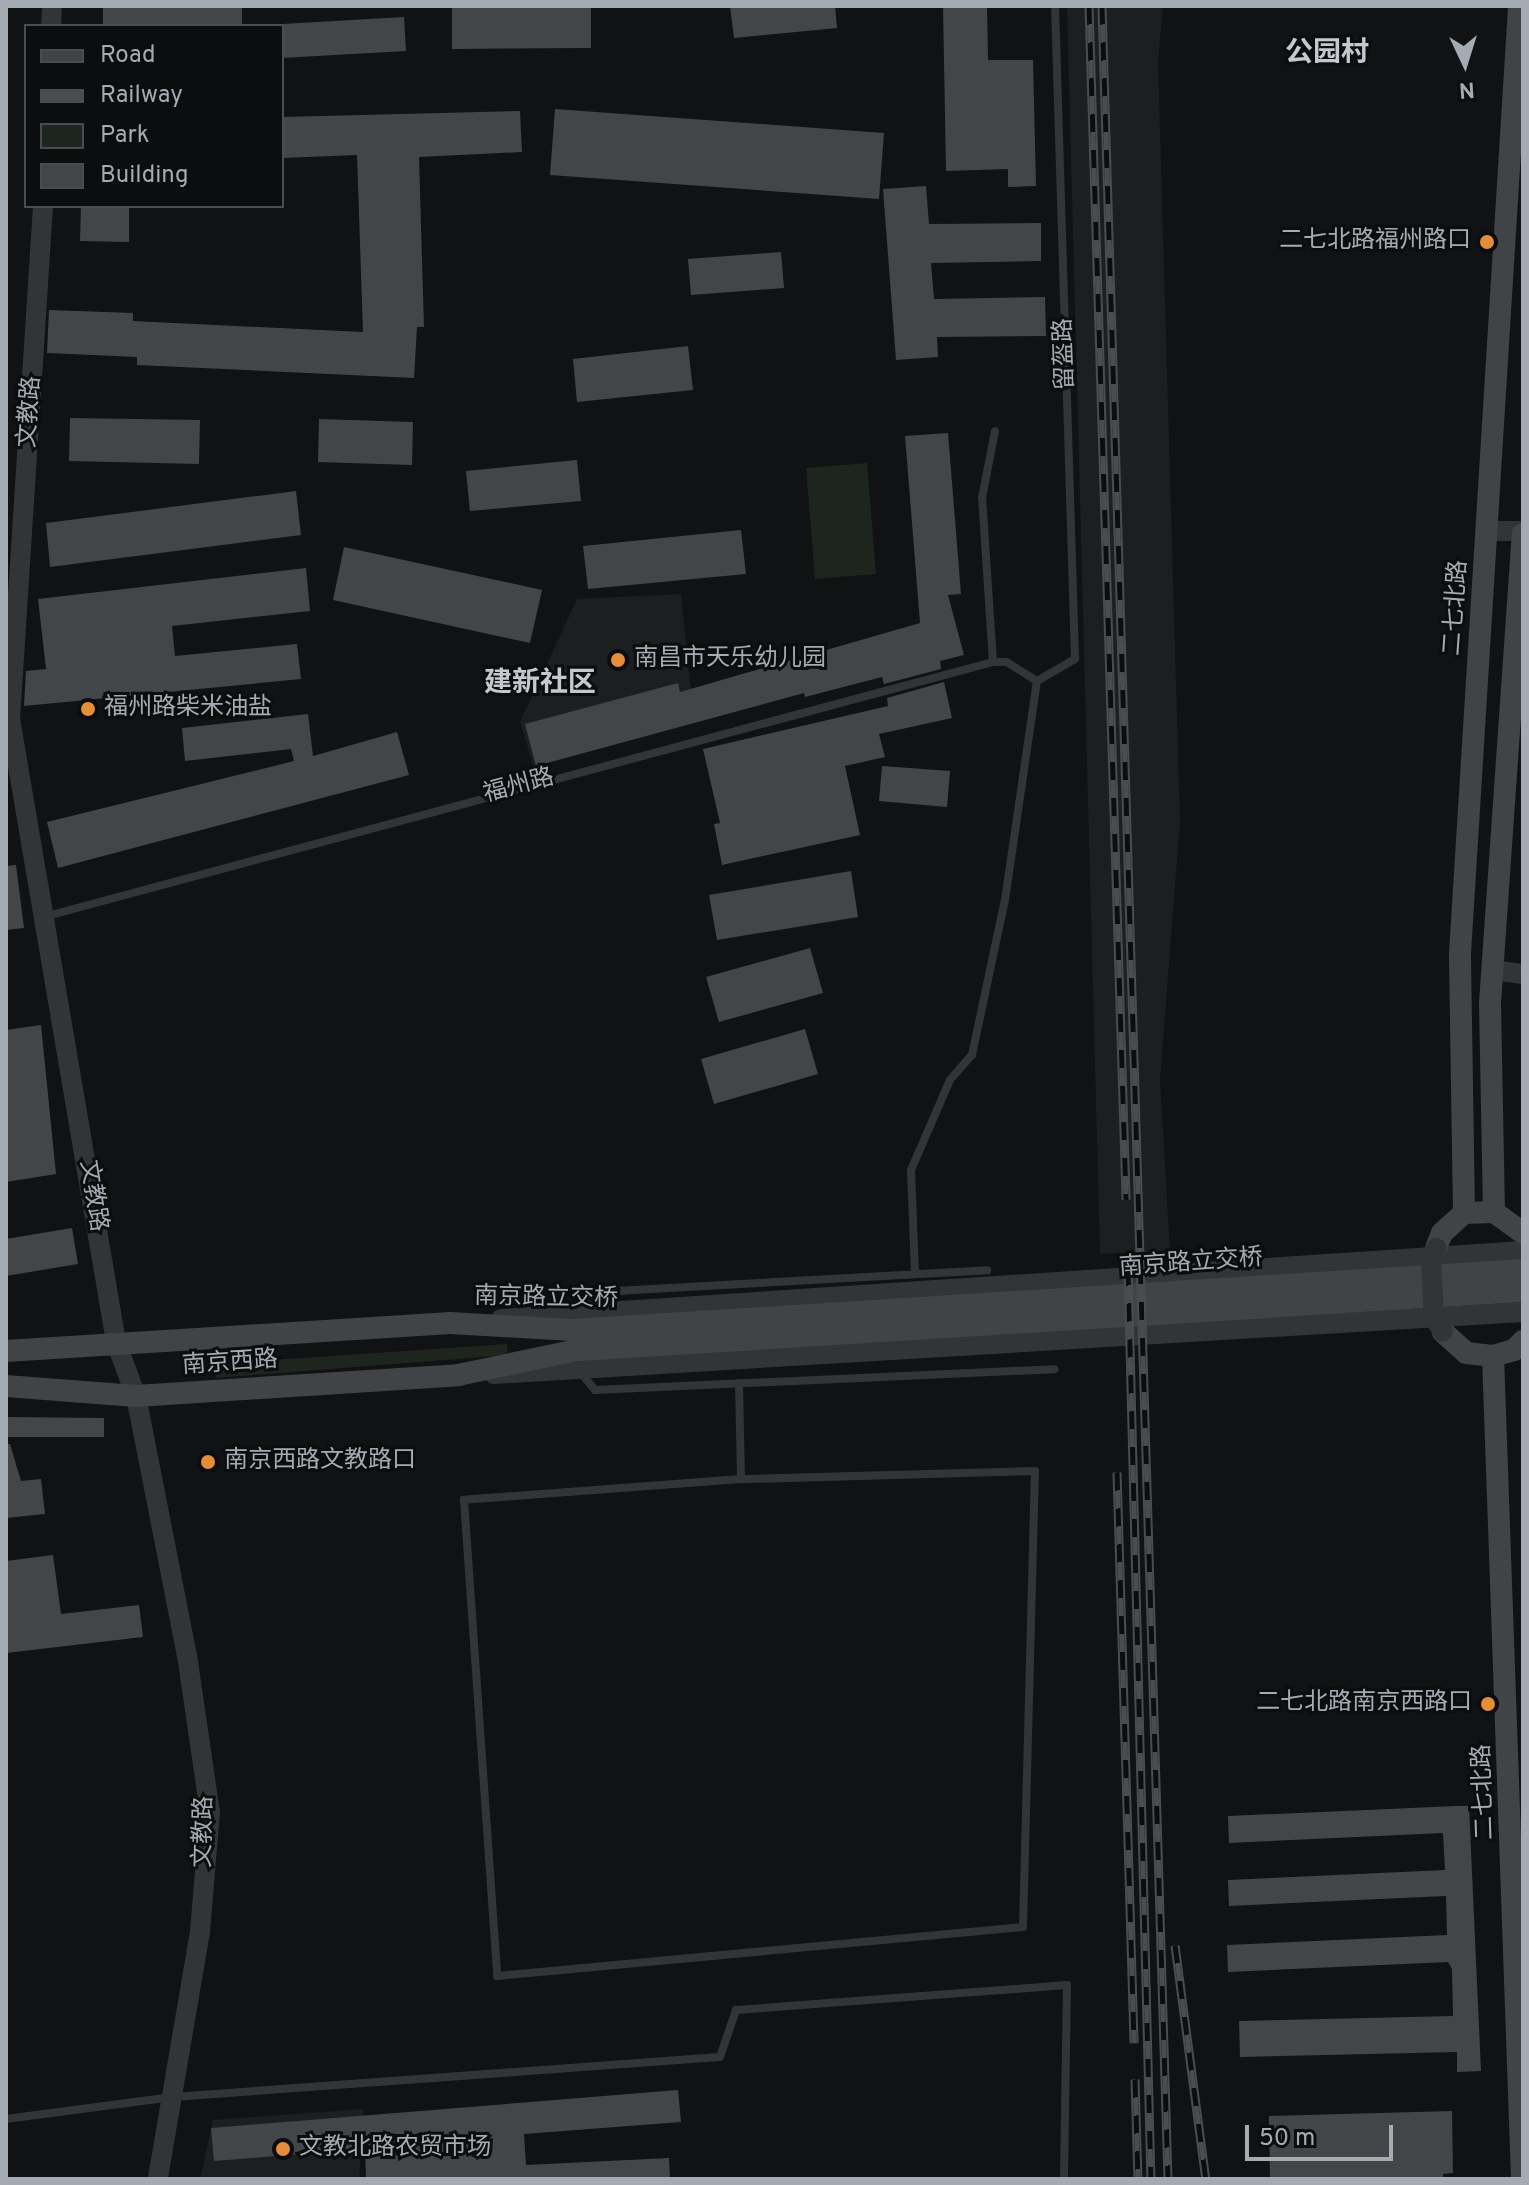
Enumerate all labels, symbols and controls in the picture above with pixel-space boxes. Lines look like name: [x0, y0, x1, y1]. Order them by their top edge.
legend: [24, 24, 284, 208]
north arrow: [1425, 24, 1505, 104]
district label: 公园村: [1285, 37, 1369, 71]
text: Road: [100, 41, 156, 71]
text: N: [1458, 74, 1476, 102]
text: Railway: [100, 81, 183, 111]
text: Park: [100, 121, 150, 151]
text: Building: [100, 161, 189, 191]
place label: 二七北路福州路口: [1279, 228, 1471, 256]
marker: 二七北路福州路口: [1478, 233, 1496, 251]
street label: 留盔路: [1050, 318, 1082, 390]
street label: 文教路: [14, 375, 48, 449]
street label: 二七北路: [1439, 559, 1475, 657]
place label: 南昌市天乐幼儿园: [634, 646, 826, 674]
marker: 南昌市天乐幼儿园: [609, 651, 627, 669]
district label: 建新社区: [484, 667, 596, 701]
place label: 福州路柴米油盐: [104, 695, 272, 723]
marker: 福州路柴米油盐: [79, 700, 97, 718]
street label: 福州路: [480, 764, 558, 810]
street label: 文教路: [72, 1158, 112, 1234]
street label: 南京路立交桥: [1118, 1245, 1264, 1283]
street label: 南京路立交桥: [474, 1283, 618, 1315]
street label: 南京西路: [181, 1346, 279, 1382]
place label: 南京西路文教路口: [224, 1448, 416, 1476]
marker: 南京西路文教路口: [199, 1453, 217, 1471]
place label: 二七北路南京西路口: [1256, 1690, 1472, 1718]
marker: 二七北路南京西路口: [1479, 1695, 1497, 1713]
street label: 二七北路: [1469, 1744, 1501, 1840]
street label: 文教路: [190, 1796, 220, 1868]
scale bar: [1249, 2109, 1397, 2159]
text: 50 m: [1259, 2124, 1315, 2154]
place label: 文教北路农贸市场: [299, 2135, 491, 2163]
marker: 文教北路农贸市场: [274, 2140, 292, 2158]

